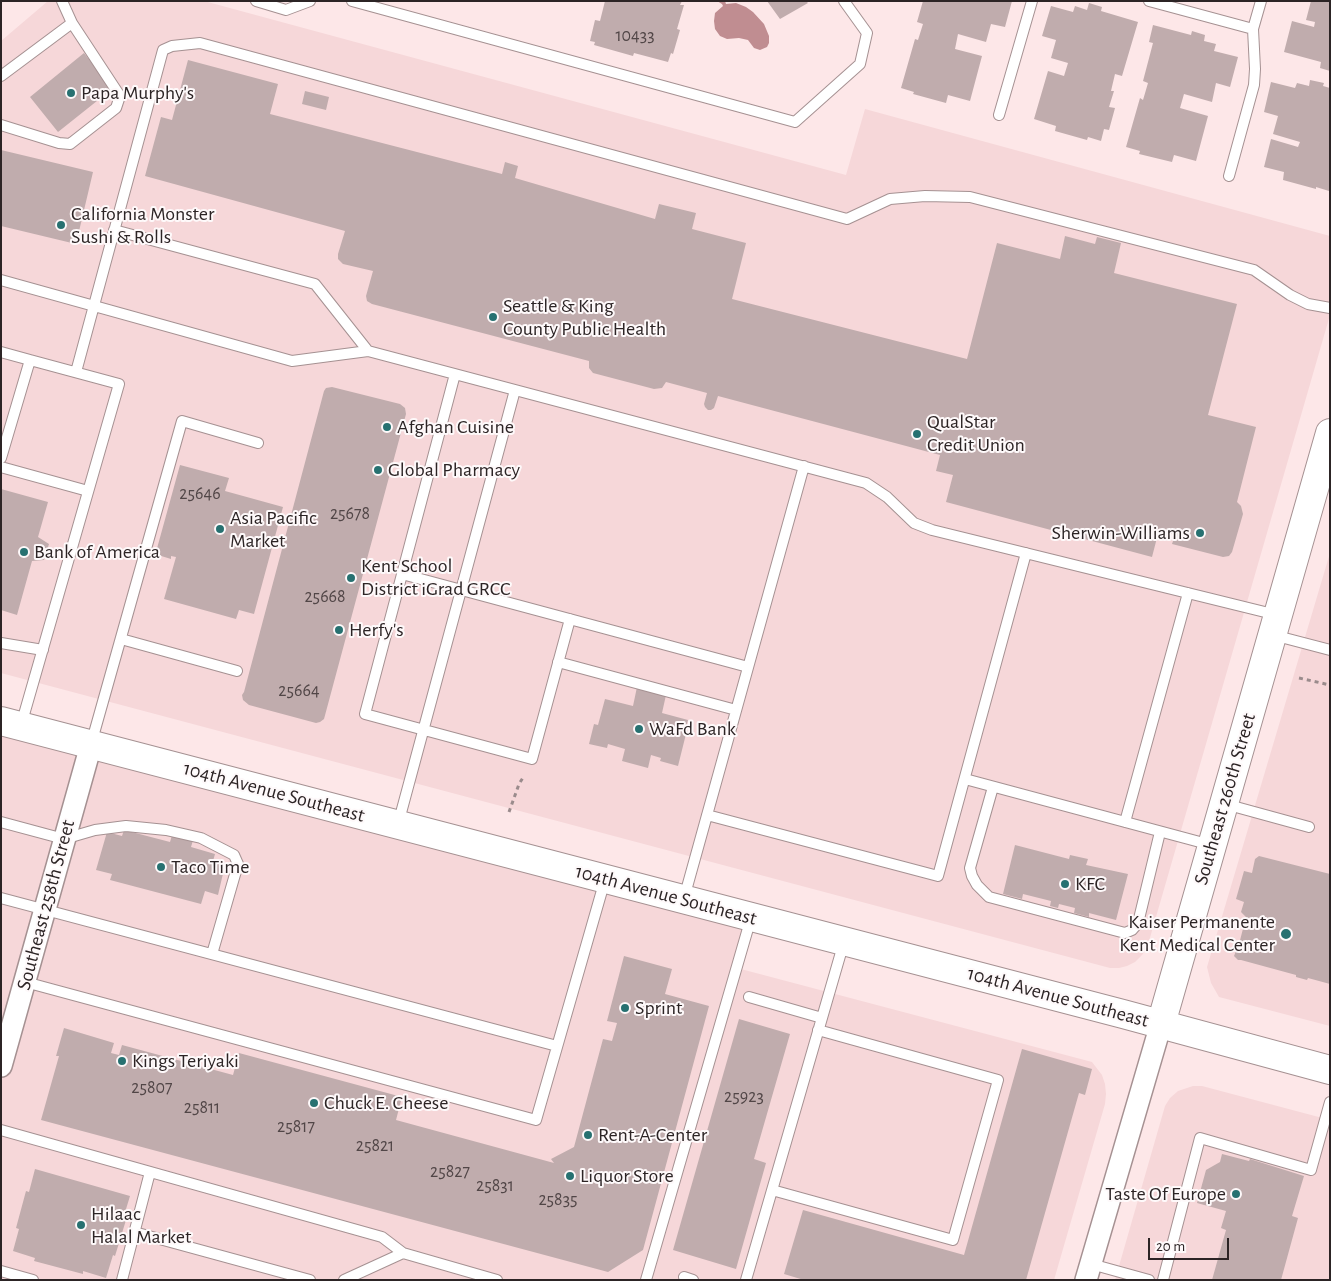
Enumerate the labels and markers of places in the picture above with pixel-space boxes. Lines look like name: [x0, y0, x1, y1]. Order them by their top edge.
place label: Papa Murphy's: [81, 81, 194, 105]
marker: Papa Murphy's: [65, 87, 77, 99]
place label: California Monster Sushi & Rolls: [71, 202, 214, 249]
marker: California Monster Sushi & Rolls: [55, 219, 67, 231]
place label: Seattle & King County Public Health: [503, 294, 666, 341]
marker: Seattle & King County Public Health: [487, 311, 499, 323]
place label: QualStar Credit Union: [927, 410, 1025, 457]
place label: Afghan Cuisine: [397, 415, 514, 439]
marker: Afghan Cuisine: [381, 421, 393, 433]
marker: QualStar Credit Union: [911, 428, 923, 440]
place label: Global Pharmacy: [388, 458, 520, 482]
marker: Global Pharmacy: [372, 464, 384, 476]
place label: Asia Pacific Market: [230, 506, 317, 553]
place label: Sherwin-Williams: [1051, 521, 1190, 545]
marker: Asia Pacific Market: [214, 523, 226, 535]
marker: Sherwin-Williams: [1194, 527, 1206, 539]
place label: Bank of America: [34, 540, 160, 564]
marker: Bank of America: [18, 546, 30, 558]
place label: Kent School District iGrad GRCC: [361, 554, 510, 601]
marker: Kent School District iGrad GRCC: [345, 572, 357, 584]
place label: Herfy's: [349, 618, 404, 642]
marker: Herfy's: [333, 624, 345, 636]
place label: WaFd Bank: [649, 717, 736, 741]
marker: WaFd Bank: [633, 723, 645, 735]
place label: Taco Time: [171, 855, 249, 879]
marker: Taco Time: [155, 861, 167, 873]
place label: KFC: [1075, 872, 1105, 896]
marker: KFC: [1059, 878, 1071, 890]
place label: Kaiser Permanente Kent Medical Center: [1119, 910, 1275, 957]
marker: Kaiser Permanente Kent Medical Center: [1279, 927, 1293, 941]
place label: Sprint: [635, 996, 682, 1020]
marker: Sprint: [619, 1002, 631, 1014]
place label: Kings Teriyaki: [132, 1049, 239, 1073]
marker: Kings Teriyaki: [116, 1055, 128, 1067]
place label: Chuck E. Cheese: [324, 1091, 448, 1115]
marker: Chuck E. Cheese: [308, 1097, 320, 1109]
place label: Rent-A-Center: [598, 1123, 707, 1147]
marker: Rent-A-Center: [582, 1129, 594, 1141]
place label: Liquor Store: [580, 1164, 674, 1188]
marker: Liquor Store: [564, 1170, 576, 1182]
place label: Taste Of Europe: [1105, 1182, 1226, 1206]
marker: Taste Of Europe: [1230, 1188, 1242, 1200]
place label: Hilaac Halal Market: [91, 1202, 191, 1249]
marker: Hilaac Halal Market: [75, 1219, 87, 1231]

